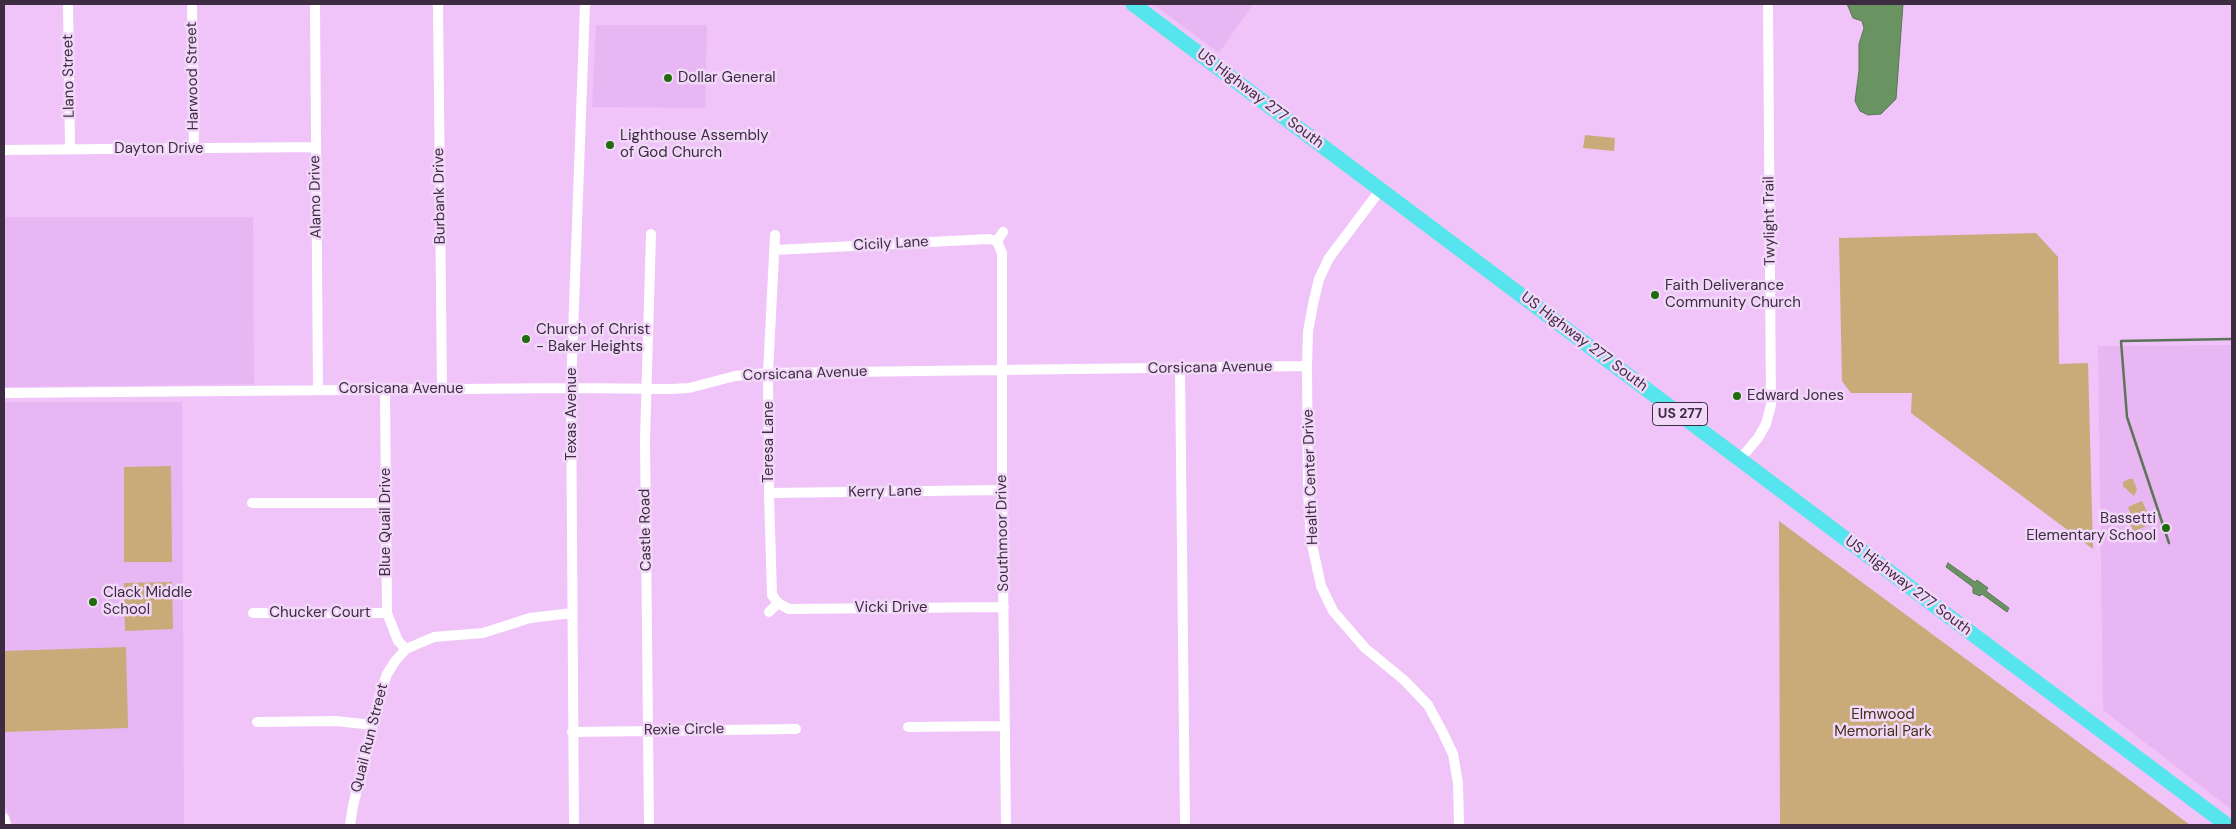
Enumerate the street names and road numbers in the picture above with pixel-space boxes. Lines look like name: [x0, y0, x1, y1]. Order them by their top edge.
street label: Harwood Street: [183, 21, 203, 131]
street label: Llano Street: [59, 34, 79, 118]
street label: US Highway 277 South: [1193, 46, 1327, 152]
street label: Dayton Drive: [114, 140, 204, 158]
street label: Burbank Drive: [430, 148, 450, 244]
street label: Alamo Drive: [306, 155, 326, 239]
street label: Twylight Trail: [1760, 176, 1780, 266]
street label: Cicily Lane: [853, 233, 929, 255]
street label: US Highway 277 South: [1517, 289, 1651, 395]
street label: Corsicana Avenue: [1147, 358, 1273, 378]
street label: Corsicana Avenue: [742, 363, 868, 385]
street label: Texas Avenue: [563, 367, 581, 461]
street label: Corsicana Avenue: [339, 380, 463, 398]
street label: Teresa Lane: [760, 401, 778, 483]
road number: US 277: [1652, 402, 1708, 426]
street label: Health Center Drive: [1300, 409, 1322, 545]
street label: Blue Quail Drive: [377, 468, 395, 576]
street label: Southmoor Drive: [993, 474, 1013, 592]
street label: Kerry Lane: [848, 482, 922, 502]
street label: Castle Road: [636, 488, 656, 572]
street label: US Highway 277 South: [1841, 533, 1975, 639]
street label: Vicki Drive: [855, 599, 927, 617]
street label: Chucker Court: [269, 604, 371, 622]
street label: Quail Run Street: [348, 682, 392, 794]
street label: Rexie Circle: [644, 720, 724, 740]

